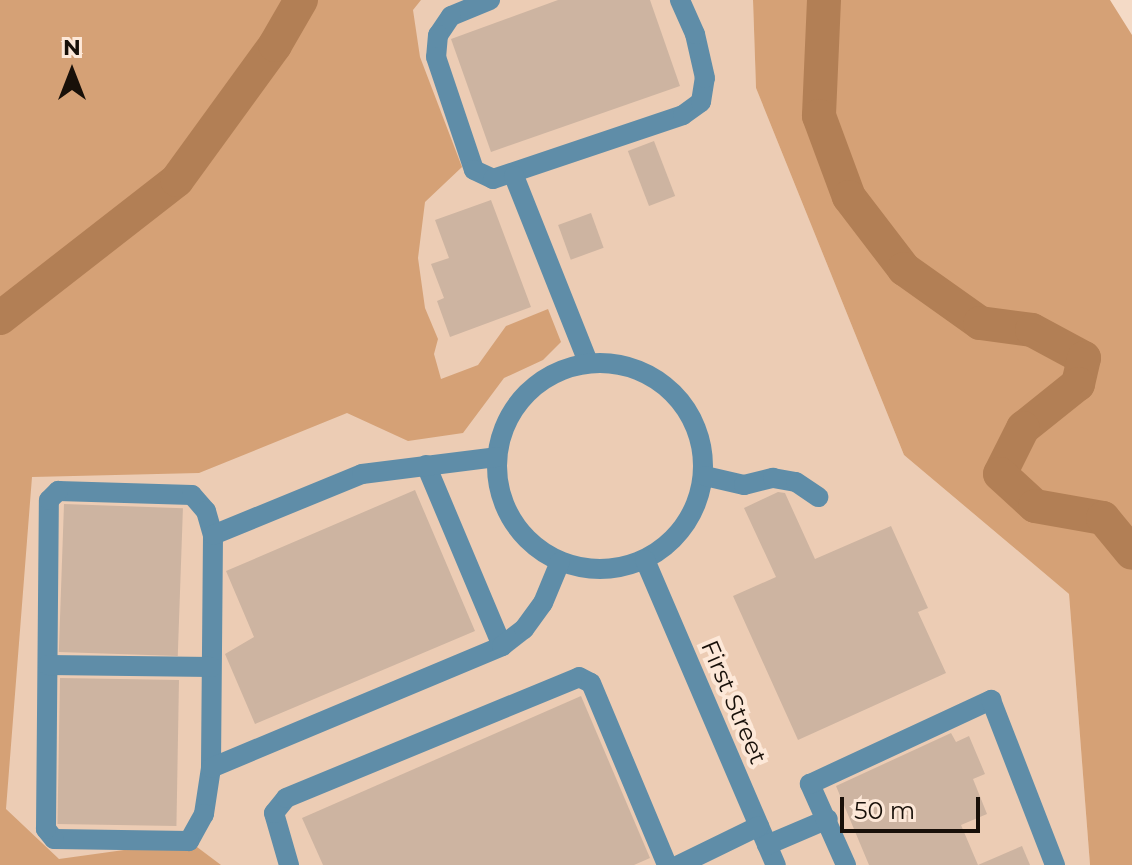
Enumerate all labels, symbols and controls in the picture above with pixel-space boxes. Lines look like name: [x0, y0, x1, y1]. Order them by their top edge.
north arrow: [32, 32, 112, 112]
text: N: [63, 34, 81, 61]
street label: First Street: [695, 636, 773, 768]
scale bar: [844, 781, 984, 831]
text: 50 m: [854, 796, 915, 825]

